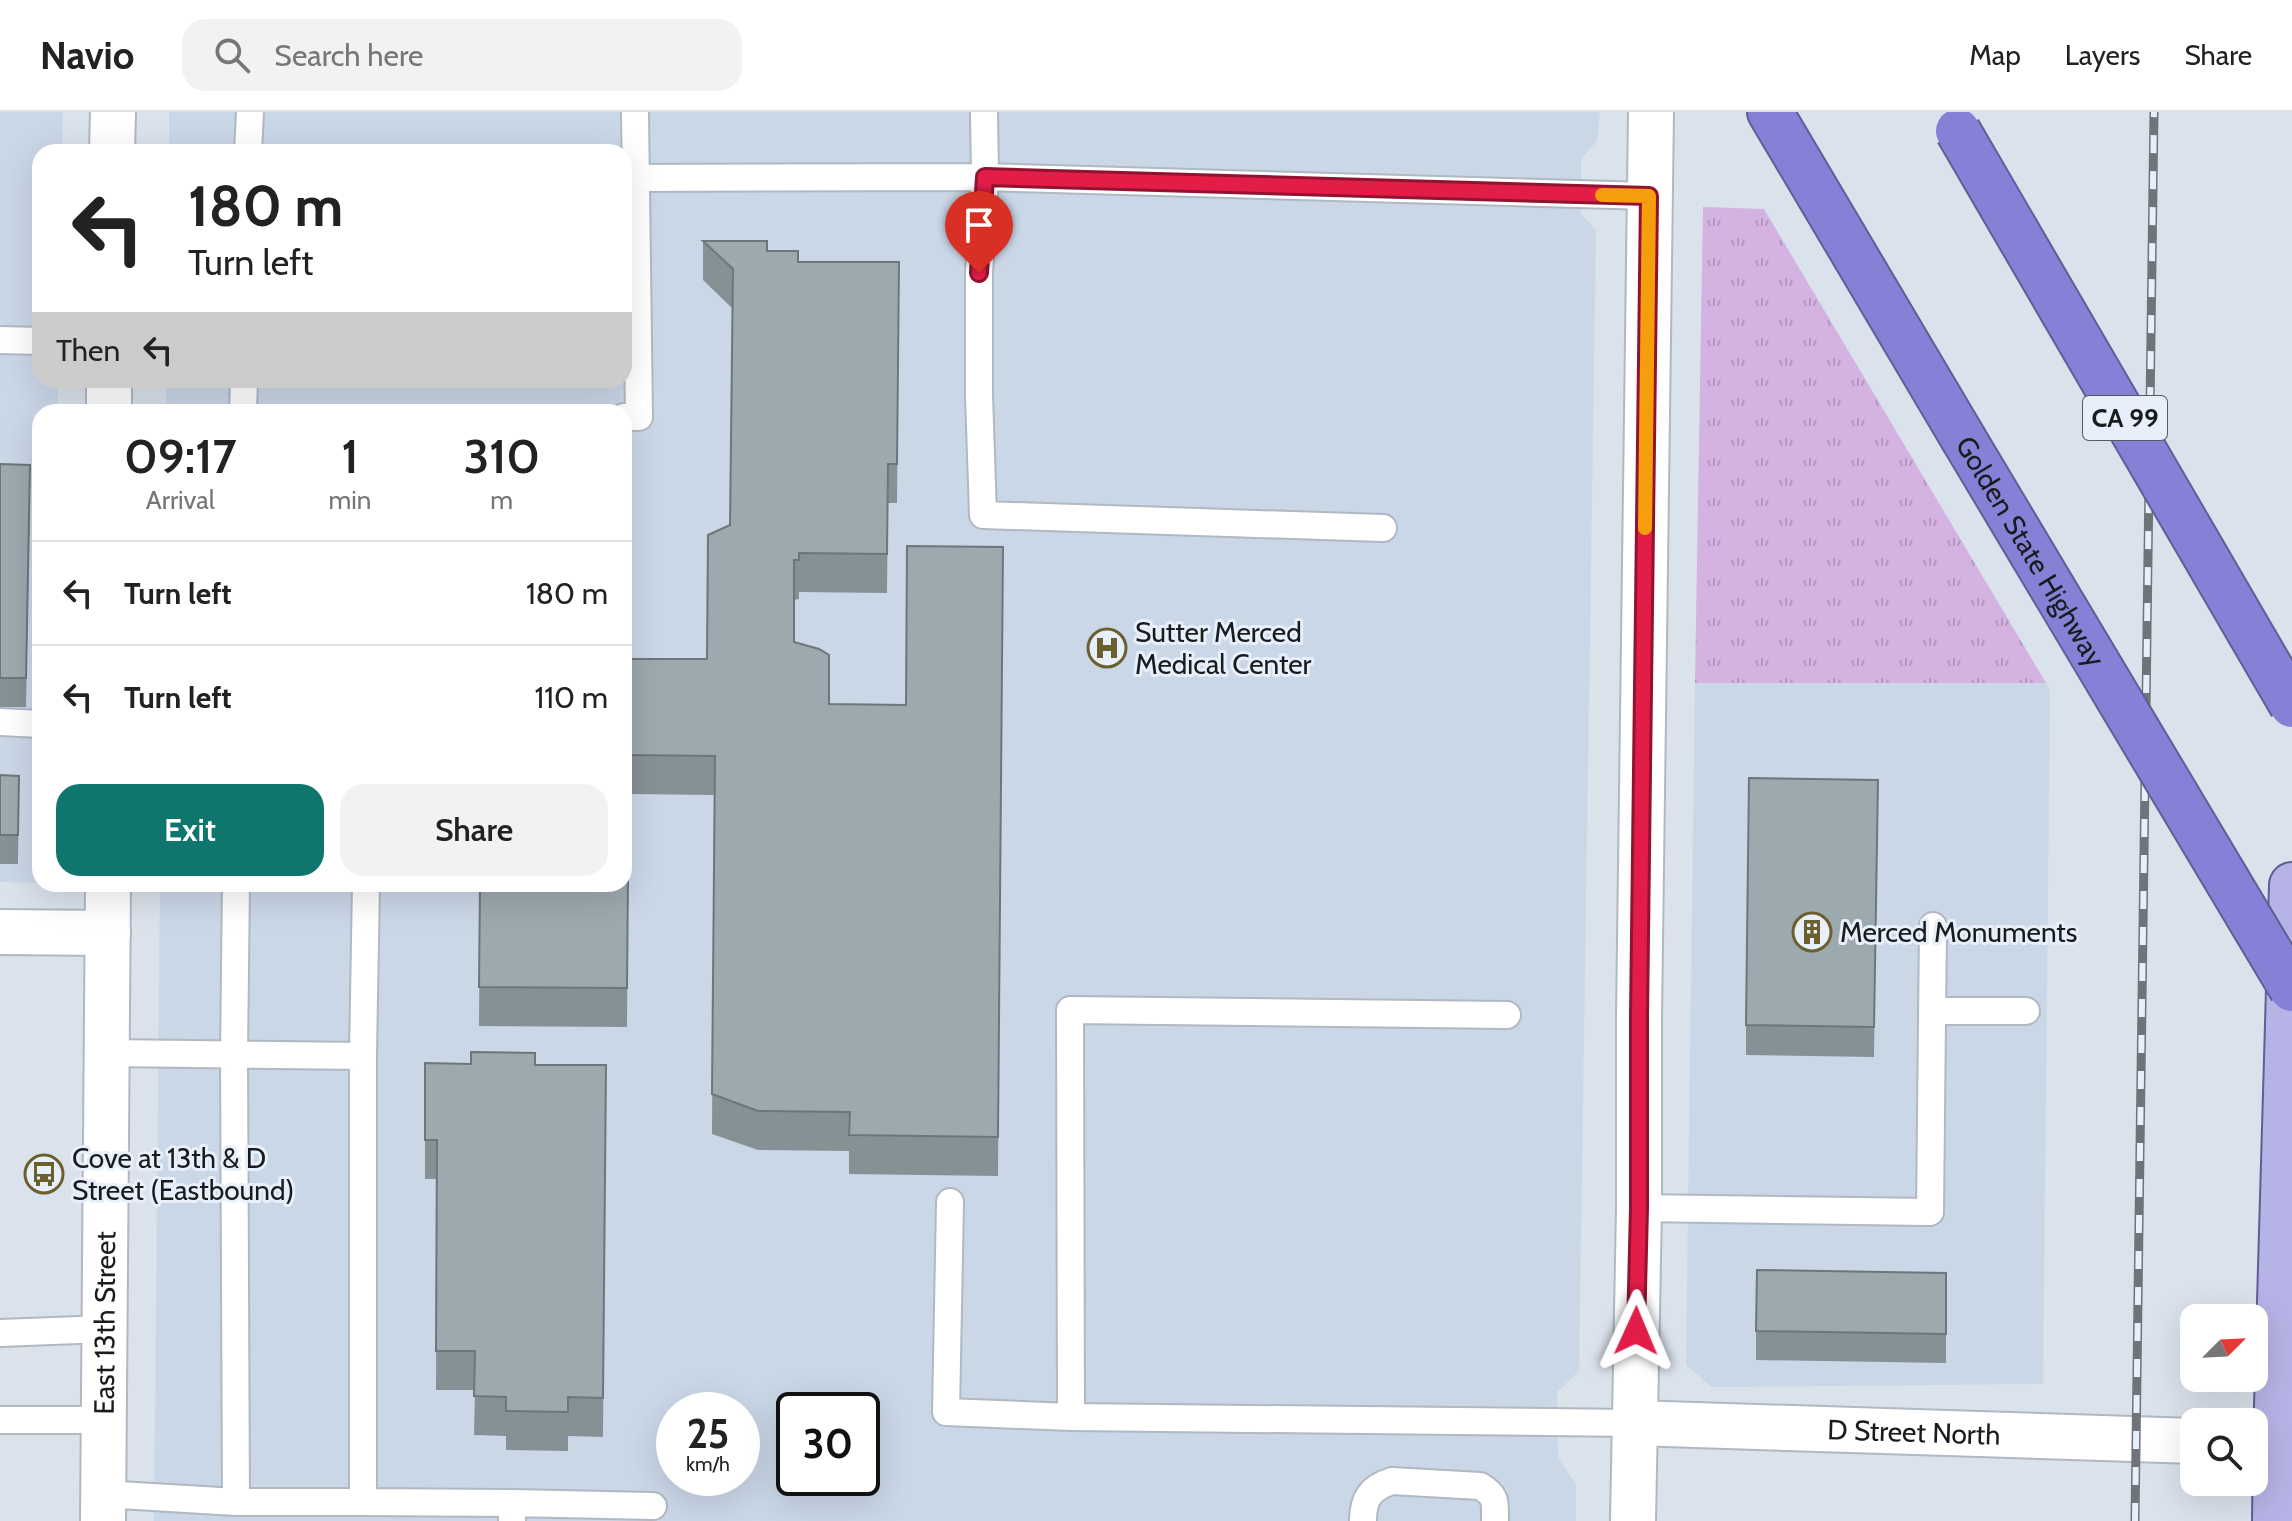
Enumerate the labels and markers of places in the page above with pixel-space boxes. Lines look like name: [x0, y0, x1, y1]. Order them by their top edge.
pin: [945, 191, 1013, 273]
place label: Sutter Merced Medical Center: [1135, 615, 1312, 681]
hospital icon: Sutter Merced Medical Center: [1086, 627, 1128, 669]
building icon: Merced Monuments: [1791, 911, 1833, 953]
place label: Merced Monuments: [1840, 915, 2077, 949]
place label: Cove at 13th & D Street (Eastbound): [72, 1141, 294, 1207]
bus stop icon: Cove at 13th & D Street (Eastbound): [23, 1153, 65, 1195]

